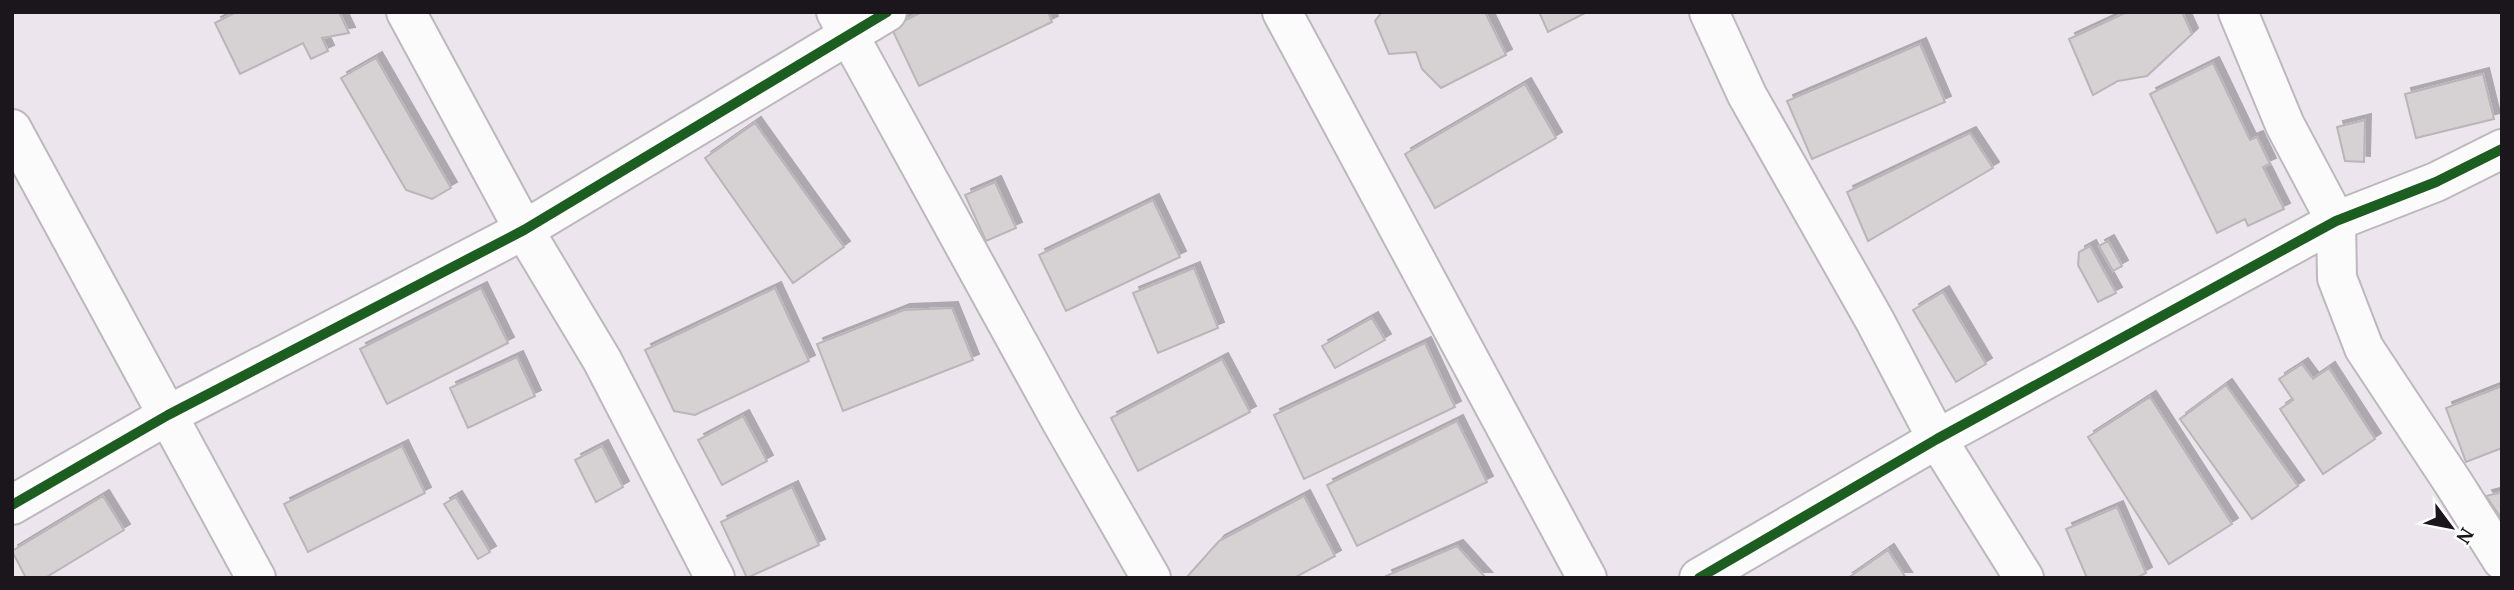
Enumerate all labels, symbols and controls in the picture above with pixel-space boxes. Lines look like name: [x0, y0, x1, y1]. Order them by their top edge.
north arrow: [2416, 492, 2486, 562]
text: N: [2451, 524, 2480, 550]

